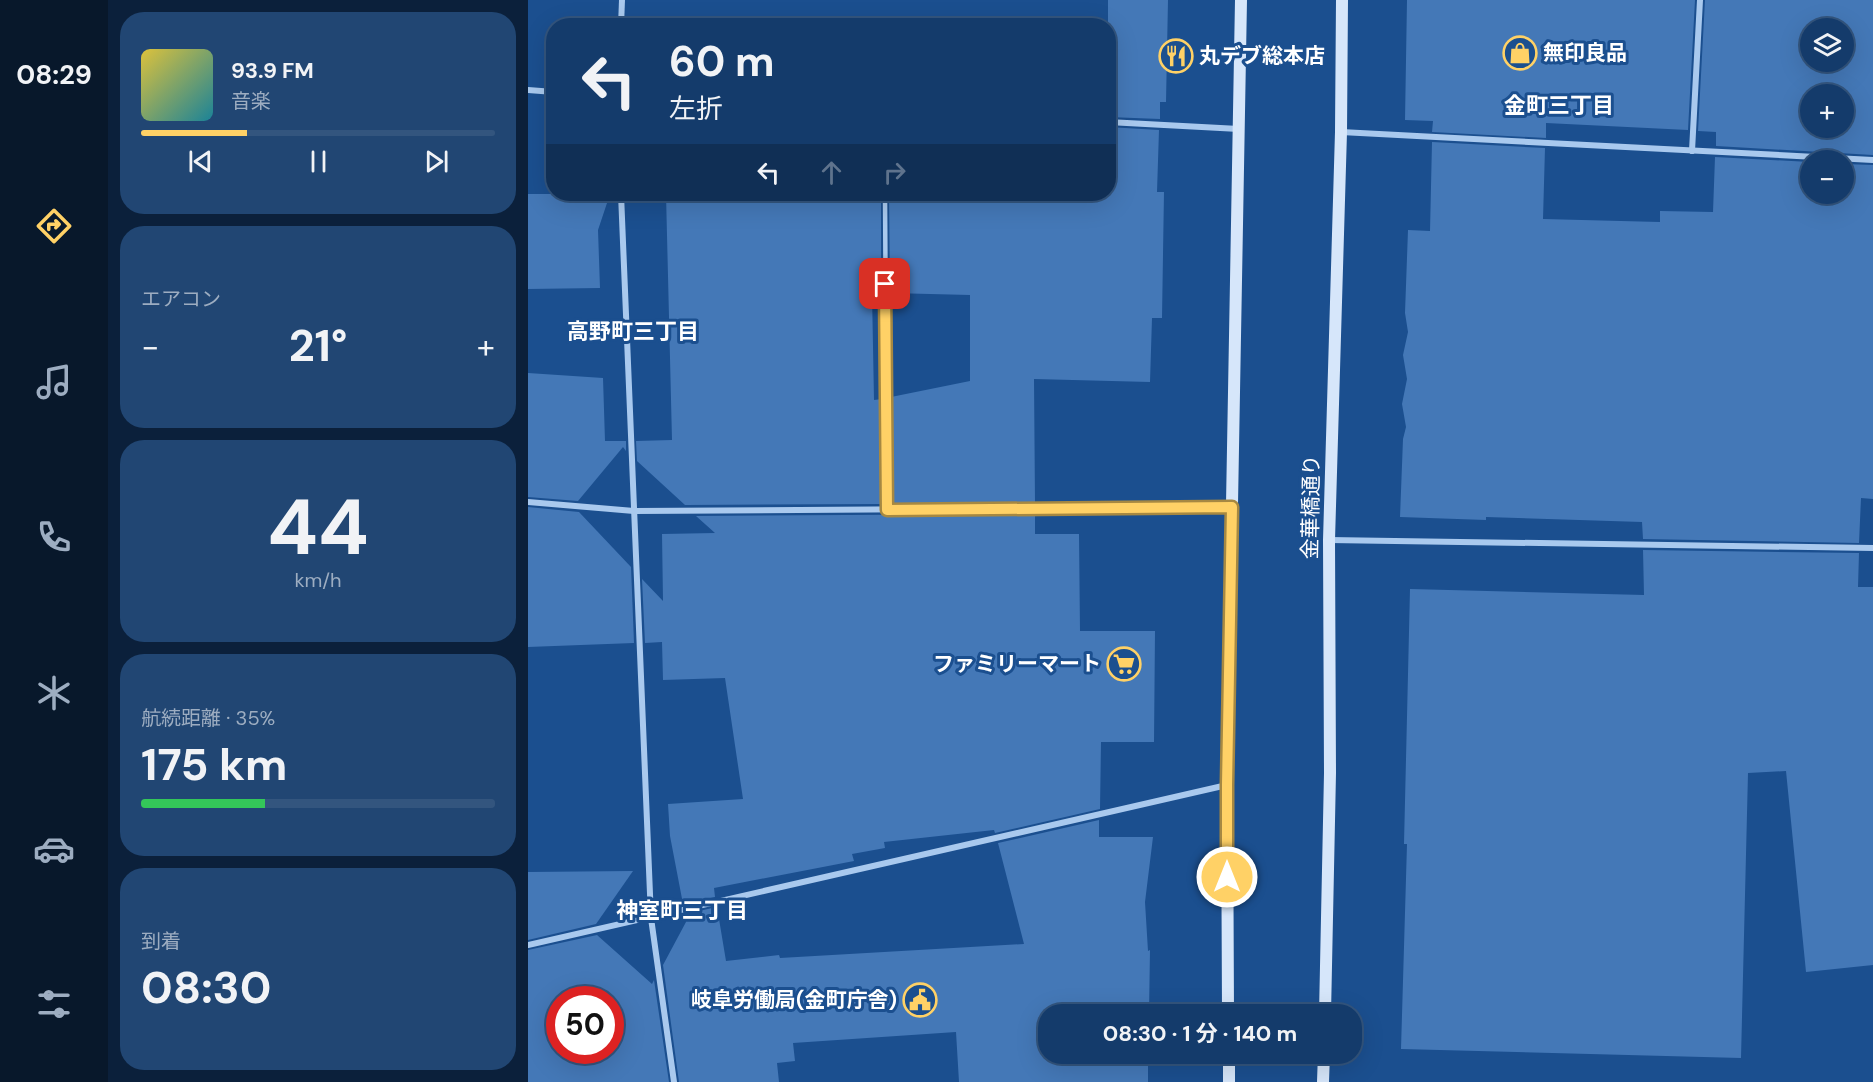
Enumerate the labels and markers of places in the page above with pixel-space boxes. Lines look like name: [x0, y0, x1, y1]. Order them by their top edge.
shop icon: 無印良品: [1502, 35, 1538, 71]
restaurant icon: 丸デブ総本店: [1158, 38, 1194, 74]
place label: 無印良品: [1543, 39, 1627, 67]
place label: 丸デブ総本店: [1199, 42, 1325, 70]
pin: [859, 258, 910, 309]
supermarket icon: ファミリーマート: [1106, 646, 1142, 682]
place label: ファミリーマート: [933, 650, 1101, 678]
public building icon: 岐阜労働局(金町庁舎): [902, 982, 938, 1018]
place label: 岐阜労働局(金町庁舎): [691, 986, 897, 1014]

